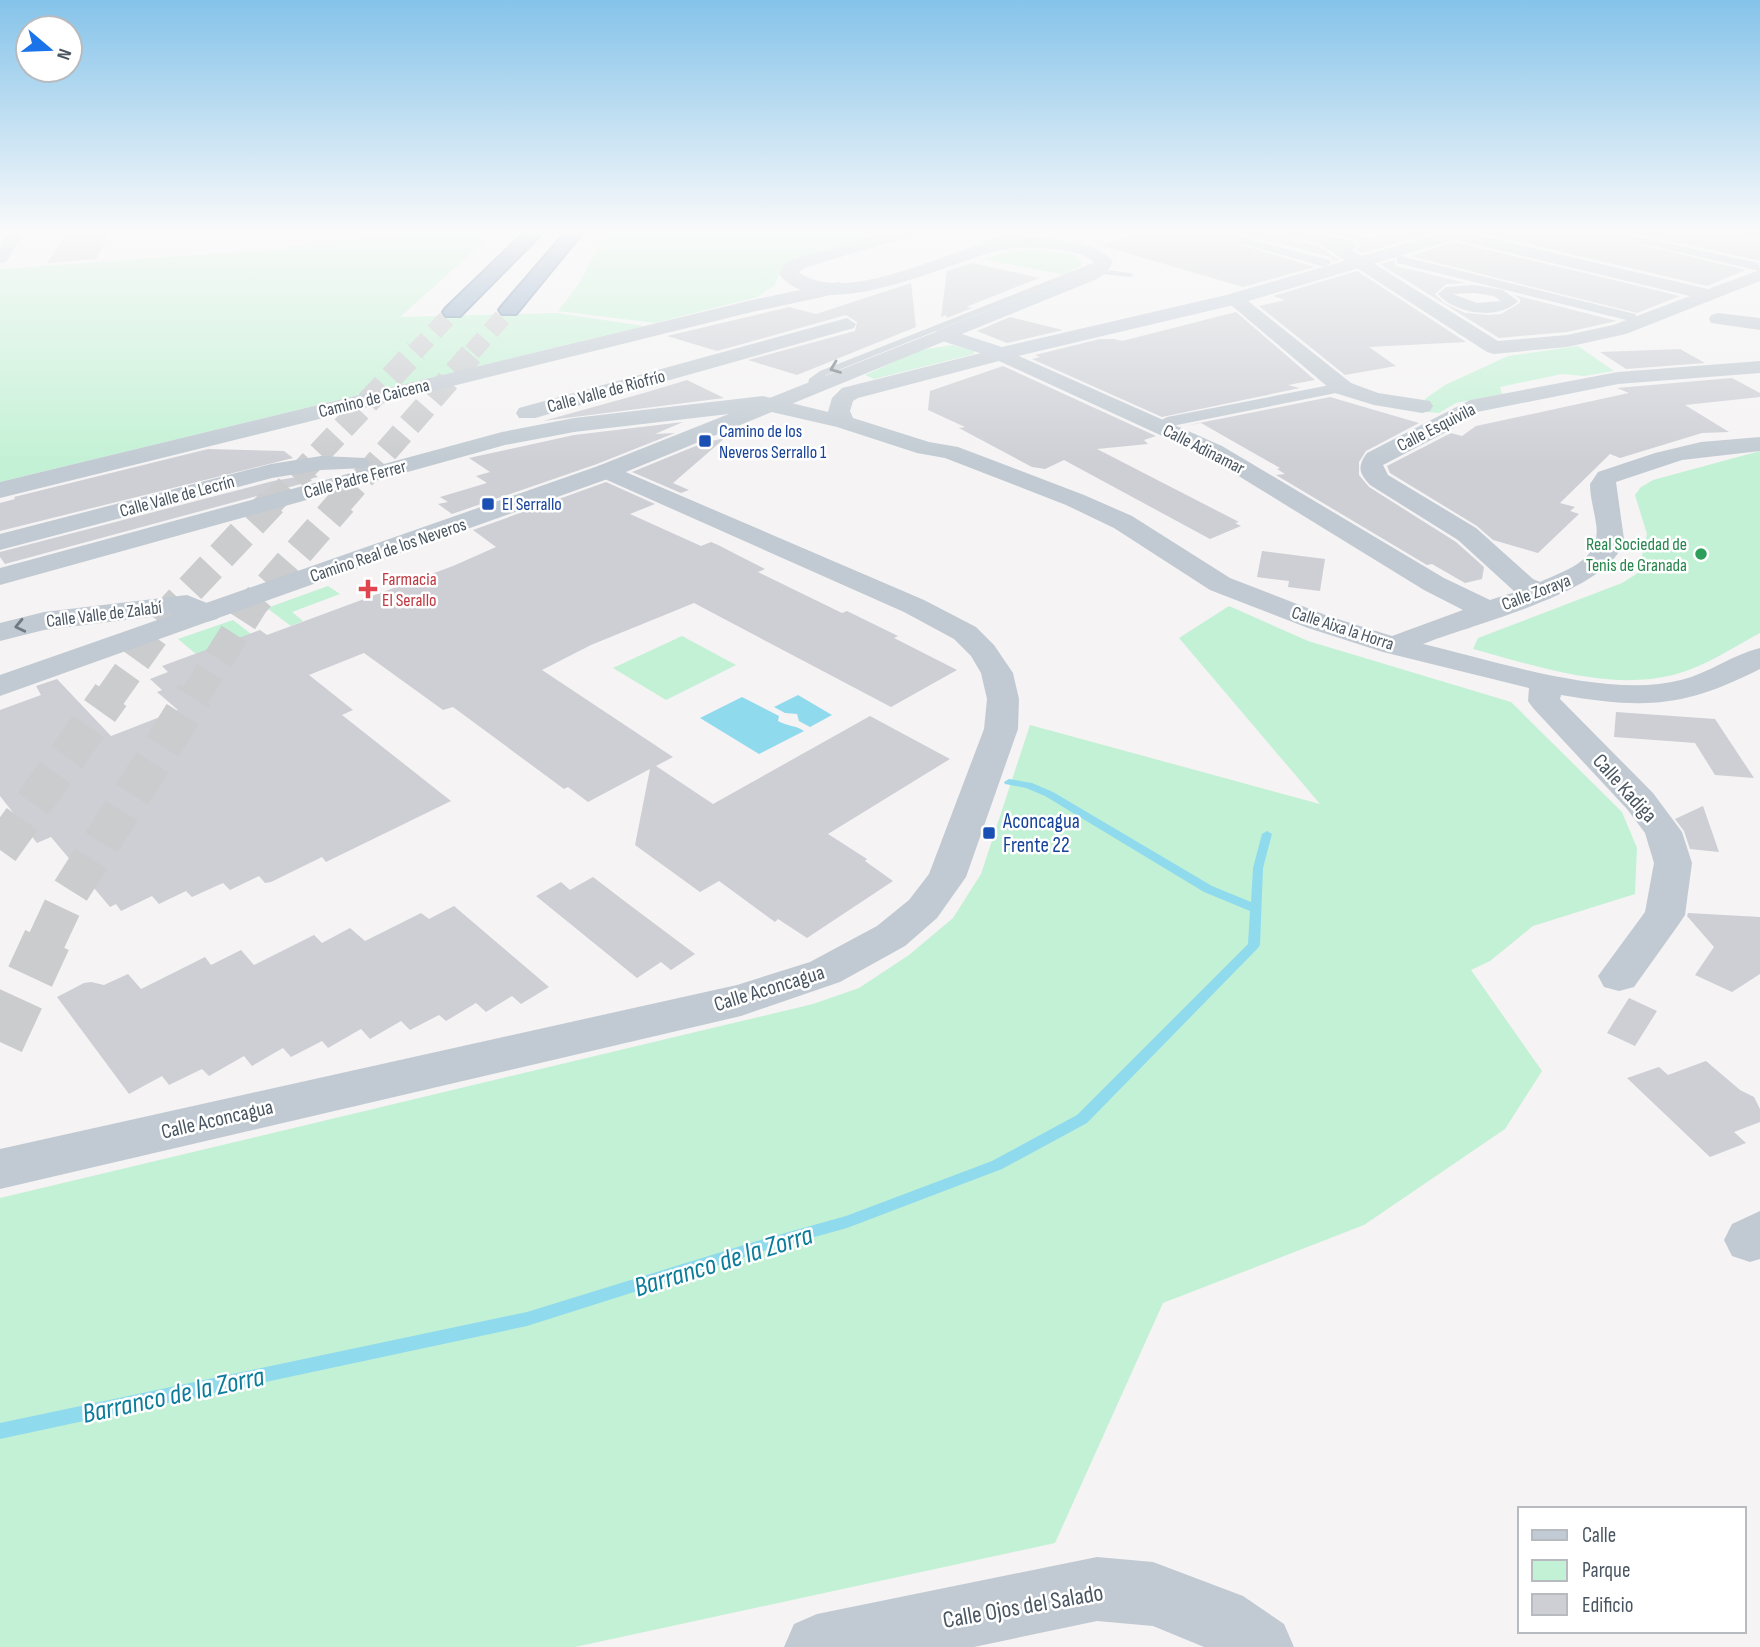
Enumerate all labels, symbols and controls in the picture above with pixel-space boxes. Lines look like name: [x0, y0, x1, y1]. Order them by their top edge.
north arrow: [14, 14, 84, 84]
text: N: [51, 46, 76, 63]
one-way arrow: [830, 360, 842, 374]
street label: Calle Valle de Riofrío: [545, 366, 667, 417]
street label: Camino de Caicena: [316, 375, 432, 422]
street label: Calle Esquivila: [1394, 399, 1479, 456]
street label: Calle Adinamar: [1159, 420, 1248, 479]
place label: Camino de los Neveros Serrallo 1: [719, 421, 827, 463]
marker: Camino de los Neveros Serrallo 1: [697, 433, 713, 449]
street label: Calle Padre Ferrer: [302, 456, 409, 503]
street label: Calle Valle de Lecrín: [117, 471, 237, 522]
place label: El Serrallo: [502, 494, 562, 515]
marker: El Serrallo: [480, 496, 496, 512]
street label: Camino Real de los Neveros: [307, 514, 469, 587]
place label: Real Sociedad de Tenis de Granada: [1586, 534, 1687, 576]
marker: Real Sociedad de Tenis de Granada: [1693, 546, 1709, 562]
place label: Farmacia El Serallo: [382, 569, 437, 611]
street label: Calle Zoraya: [1499, 570, 1574, 615]
marker: Farmacia El Serallo: [360, 581, 376, 597]
street label: Calle Valle de Zalabí: [45, 597, 164, 632]
street label: Calle Aixa la Horra: [1289, 602, 1397, 655]
one-way arrow: [14, 618, 26, 633]
street label: Calle Kadiga: [1587, 749, 1662, 828]
place label: Aconcagua Frente 22: [1002, 809, 1080, 858]
marker: Aconcagua Frente 22: [981, 825, 997, 841]
street label: Calle Aconcagua: [711, 960, 827, 1017]
street label: Calle Aconcagua: [159, 1094, 276, 1145]
water label: Barranco de la Zorra: [630, 1218, 817, 1304]
water label: Barranco de la Zorra: [79, 1360, 268, 1431]
legend: [1518, 1507, 1746, 1633]
text: Calle: [1582, 1523, 1616, 1548]
text: Parque: [1582, 1558, 1630, 1583]
street label: Calle Ojos del Salado: [941, 1578, 1106, 1635]
text: Edificio: [1582, 1593, 1633, 1618]

